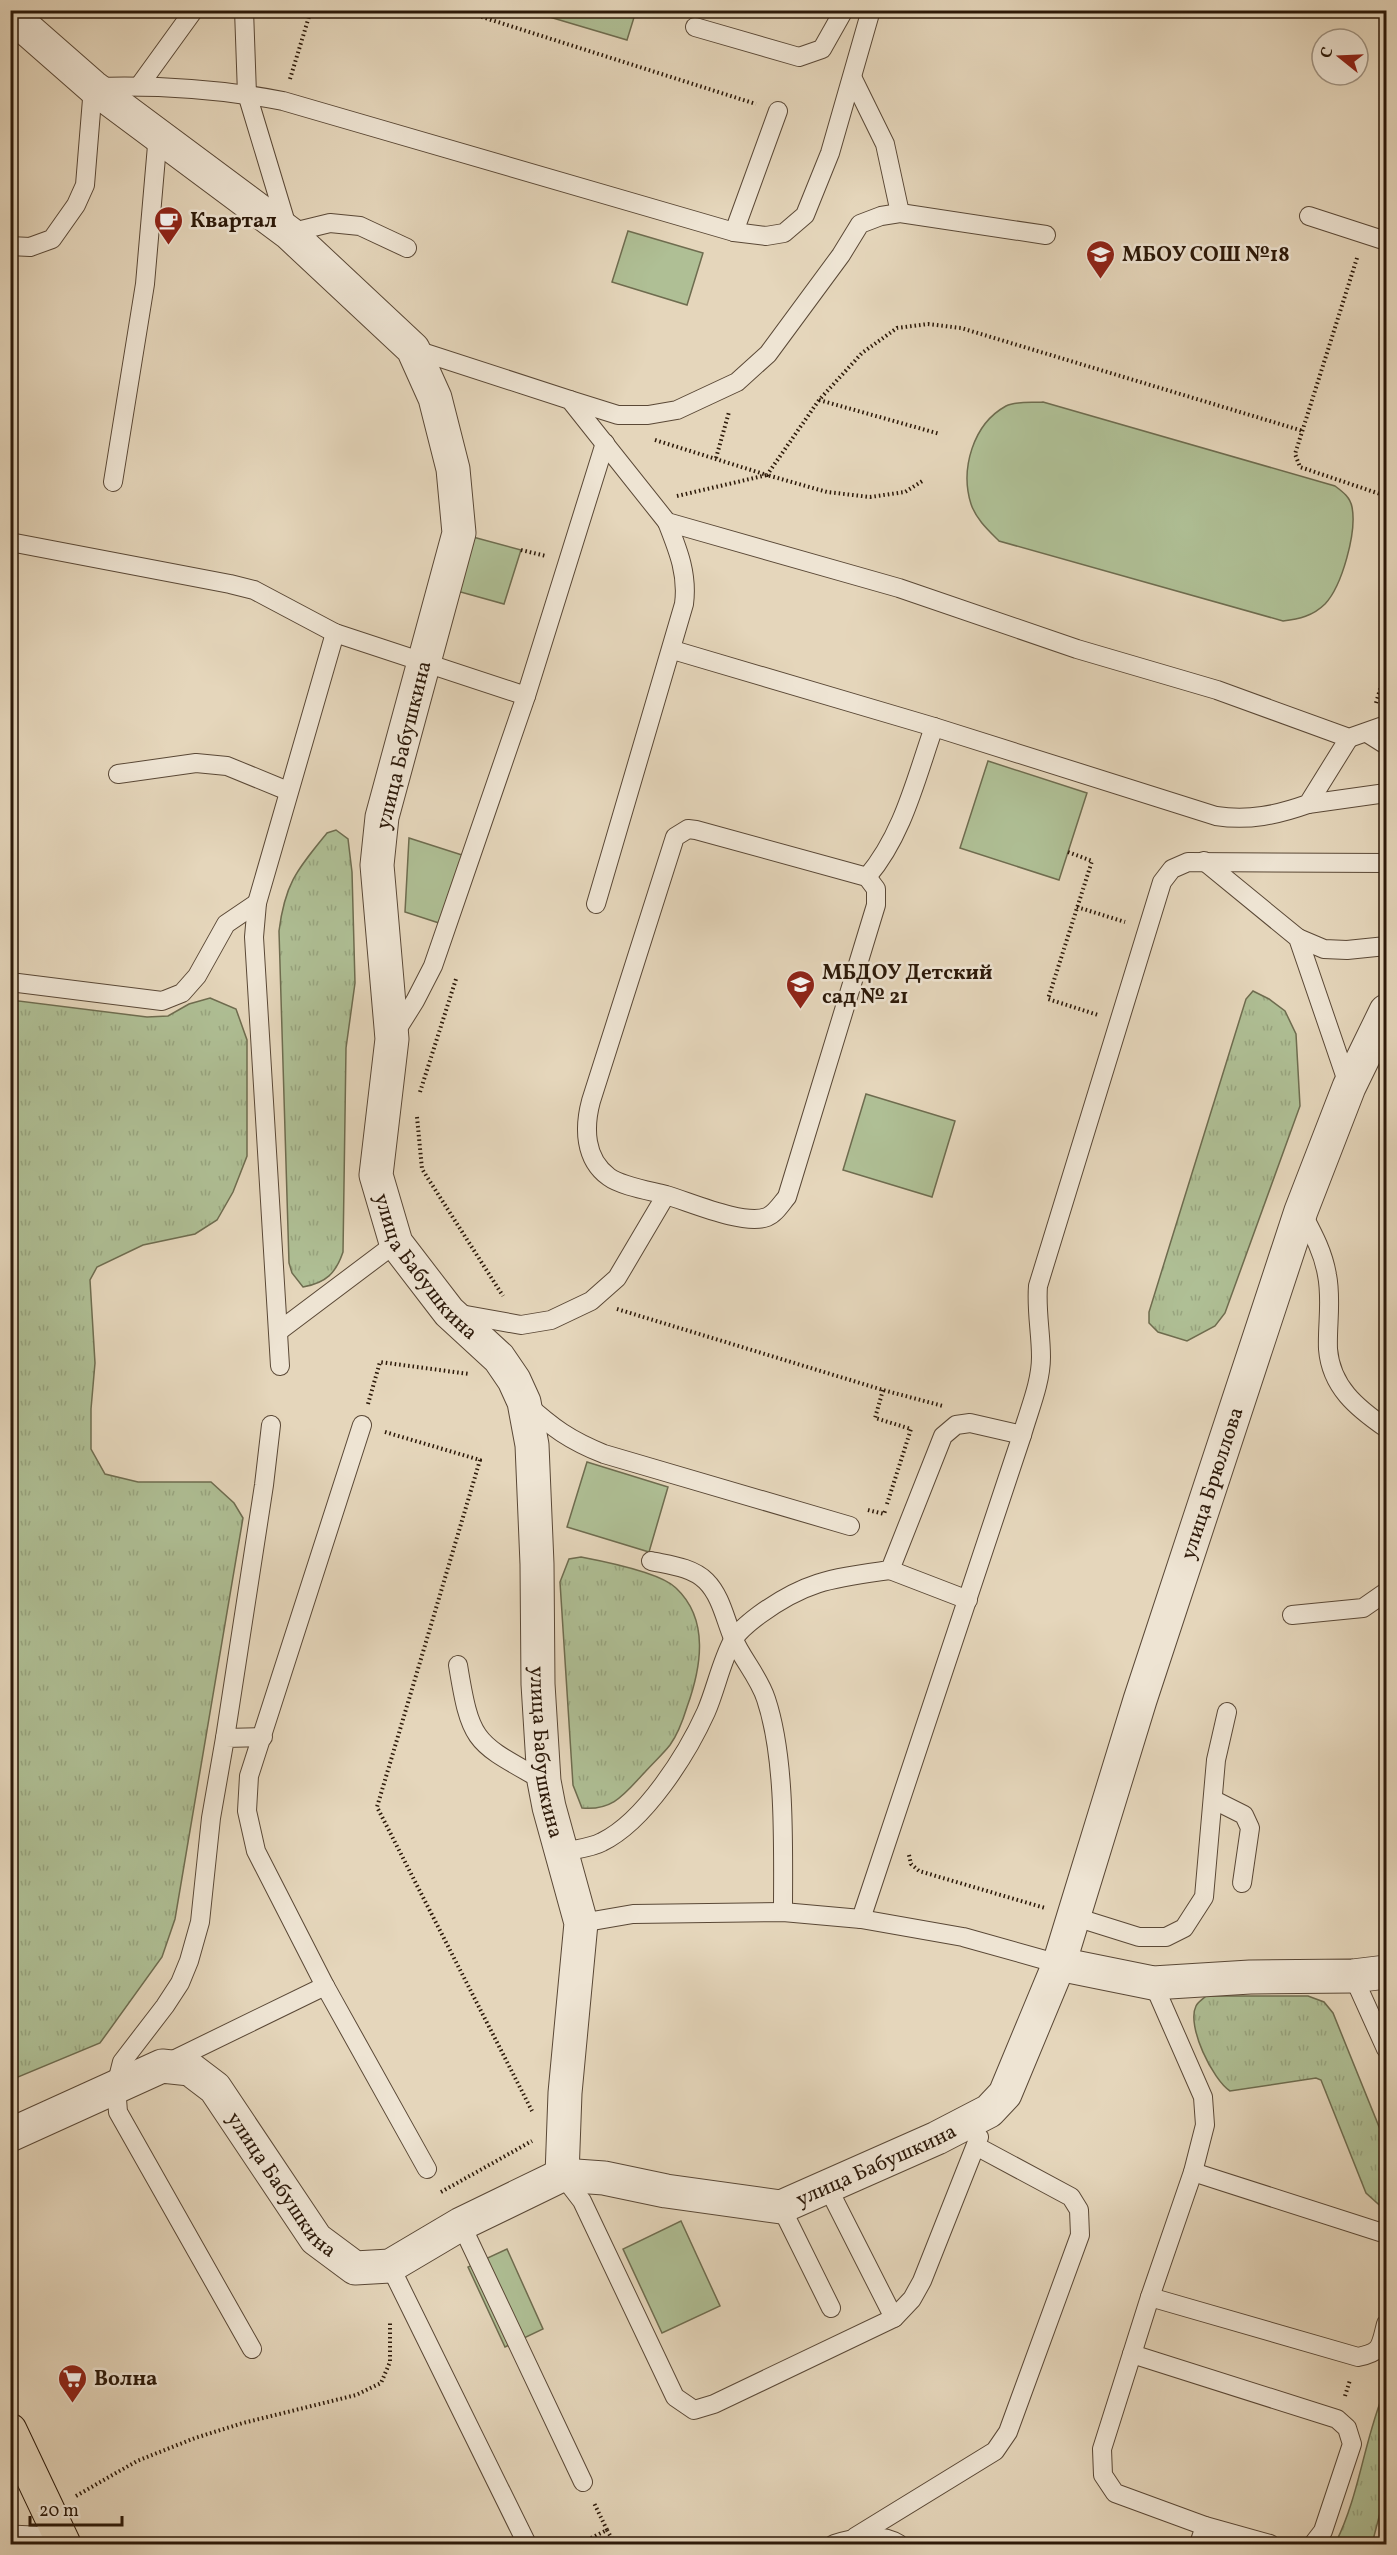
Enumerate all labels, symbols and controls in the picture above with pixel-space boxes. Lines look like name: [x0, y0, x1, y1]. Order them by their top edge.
north arrow: [1310, 27, 1370, 87]
text: С: [1316, 45, 1340, 61]
cafe icon: Квартал: [153, 204, 185, 246]
place label: Квартал: [190, 207, 277, 236]
school or university icon: МБОУ СОШ №18: [1085, 238, 1117, 280]
place label: МБОУ СОШ №18: [1122, 241, 1290, 270]
street label: улица Бабушкина: [369, 658, 439, 833]
place label: МБДОУ Детский сад № 21: [822, 959, 993, 1012]
school or university icon: МБДОУ Детский сад № 21: [785, 968, 817, 1010]
street label: улица Бабушкина: [366, 1190, 483, 1347]
street label: улица Брюллова: [1174, 1404, 1251, 1563]
street label: улица Бабушкина: [522, 1666, 570, 1842]
street label: улица Бабушкина: [219, 2107, 342, 2265]
street label: улица Бабушкина: [792, 2117, 962, 2215]
supermarket icon: Волна: [57, 2362, 89, 2404]
place label: Волна: [94, 2365, 158, 2394]
scale bar: [30, 2489, 122, 2527]
text: 20 m: [39, 2499, 79, 2524]

